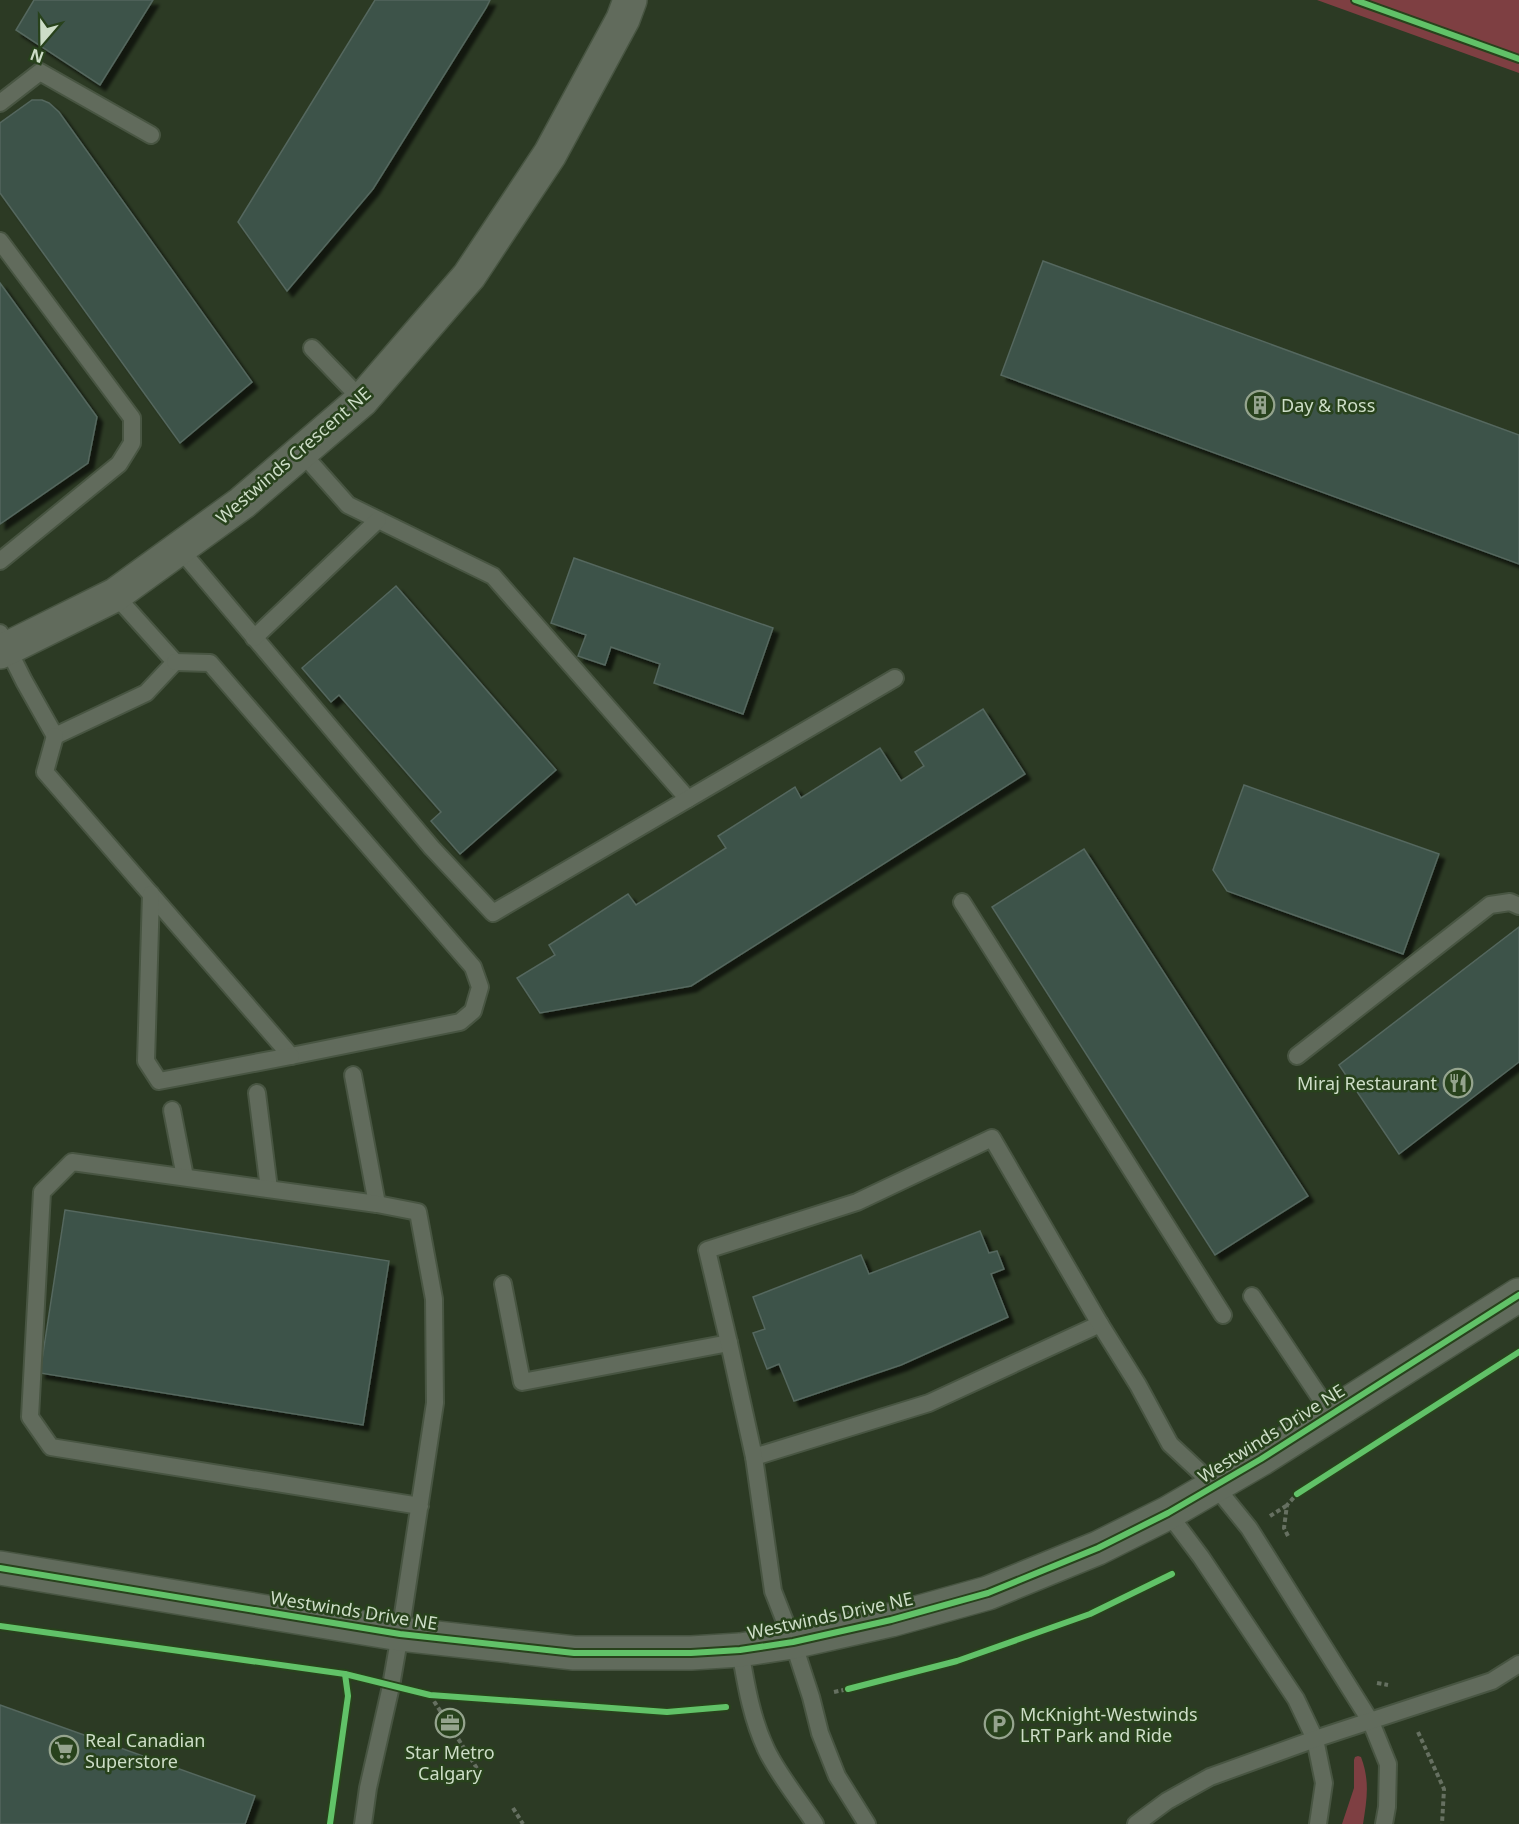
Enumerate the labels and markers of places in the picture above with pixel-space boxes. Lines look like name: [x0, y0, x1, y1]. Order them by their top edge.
building icon: Day & Ross: [1244, 389, 1276, 421]
place label: Day & Ross: [1281, 393, 1375, 417]
restaurant icon: Miraj Restaurant: [1442, 1067, 1474, 1099]
place label: Miraj Restaurant: [1297, 1071, 1437, 1095]
place label: McKnight-Westwinds LRT Park and Ride: [1020, 1702, 1198, 1747]
office icon: Star Metro Calgary: [434, 1707, 466, 1739]
parking icon: McKnight-Westwinds LRT Park and Ride: [983, 1708, 1015, 1740]
place label: Real Canadian Superstore: [85, 1728, 205, 1773]
supermarket icon: Real Canadian Superstore: [48, 1734, 80, 1766]
place label: Star Metro Calgary: [405, 1740, 495, 1785]

